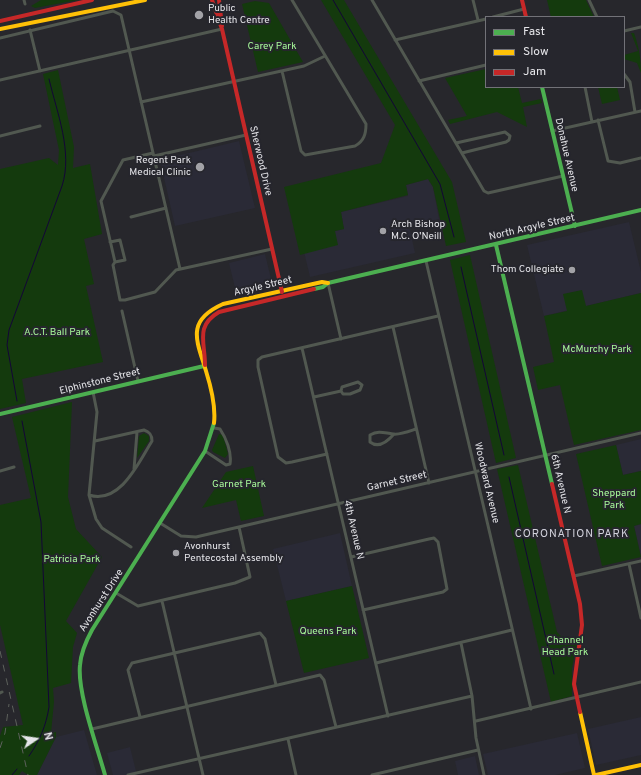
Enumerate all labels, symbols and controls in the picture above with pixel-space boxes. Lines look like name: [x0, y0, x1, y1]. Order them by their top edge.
place label: Public Health Centre: [208, 3, 270, 26]
marker: Public Health Centre: [193, 9, 205, 21]
legend: [485, 16, 625, 88]
text: Fast: [523, 24, 545, 40]
park label: Carey Park: [248, 41, 296, 53]
text: Slow: [523, 44, 549, 60]
text: Jam: [523, 64, 546, 80]
street label: Donahue Avenue: [552, 117, 580, 193]
street label: Sherwood Drive: [246, 125, 274, 197]
place label: Regent Park Medical Clinic: [129, 155, 191, 178]
marker: Regent Park Medical Clinic: [194, 161, 206, 173]
street label: North Argyle Street: [488, 212, 576, 244]
place label: Arch Bishop M.C. O'Neill: [391, 219, 445, 242]
marker: Arch Bishop M.C. O'Neill: [378, 226, 388, 236]
place label: Thom Collegiate: [491, 264, 564, 276]
marker: Thom Collegiate: [567, 265, 577, 275]
street label: Argyle Street: [233, 274, 293, 300]
park label: A.C.T. Ball Park: [24, 327, 90, 339]
park label: McMurchy Park: [562, 344, 632, 356]
street label: Elphinstone Street: [58, 366, 142, 398]
street label: Woodward Avenue: [471, 441, 501, 525]
street label: 6th Avenue N: [547, 453, 573, 515]
street label: Garnet Street: [366, 469, 428, 495]
park label: Garnet Park: [212, 479, 266, 491]
park label: Sheppard Park: [592, 488, 636, 512]
street label: 4th Avenue N: [340, 499, 366, 561]
district label: CORONATION PARK: [515, 528, 629, 542]
place label: Avonhurst Pentecostal Assembly: [184, 541, 283, 564]
marker: Avonhurst Pentecostal Assembly: [171, 548, 181, 558]
park label: Patricia Park: [44, 554, 100, 566]
street label: Avonhurst Drive: [77, 568, 127, 634]
park label: Queens Park: [299, 626, 357, 638]
park label: Channel Head Park: [542, 635, 588, 658]
north arrow: [16, 719, 56, 759]
text: N: [40, 731, 55, 742]

